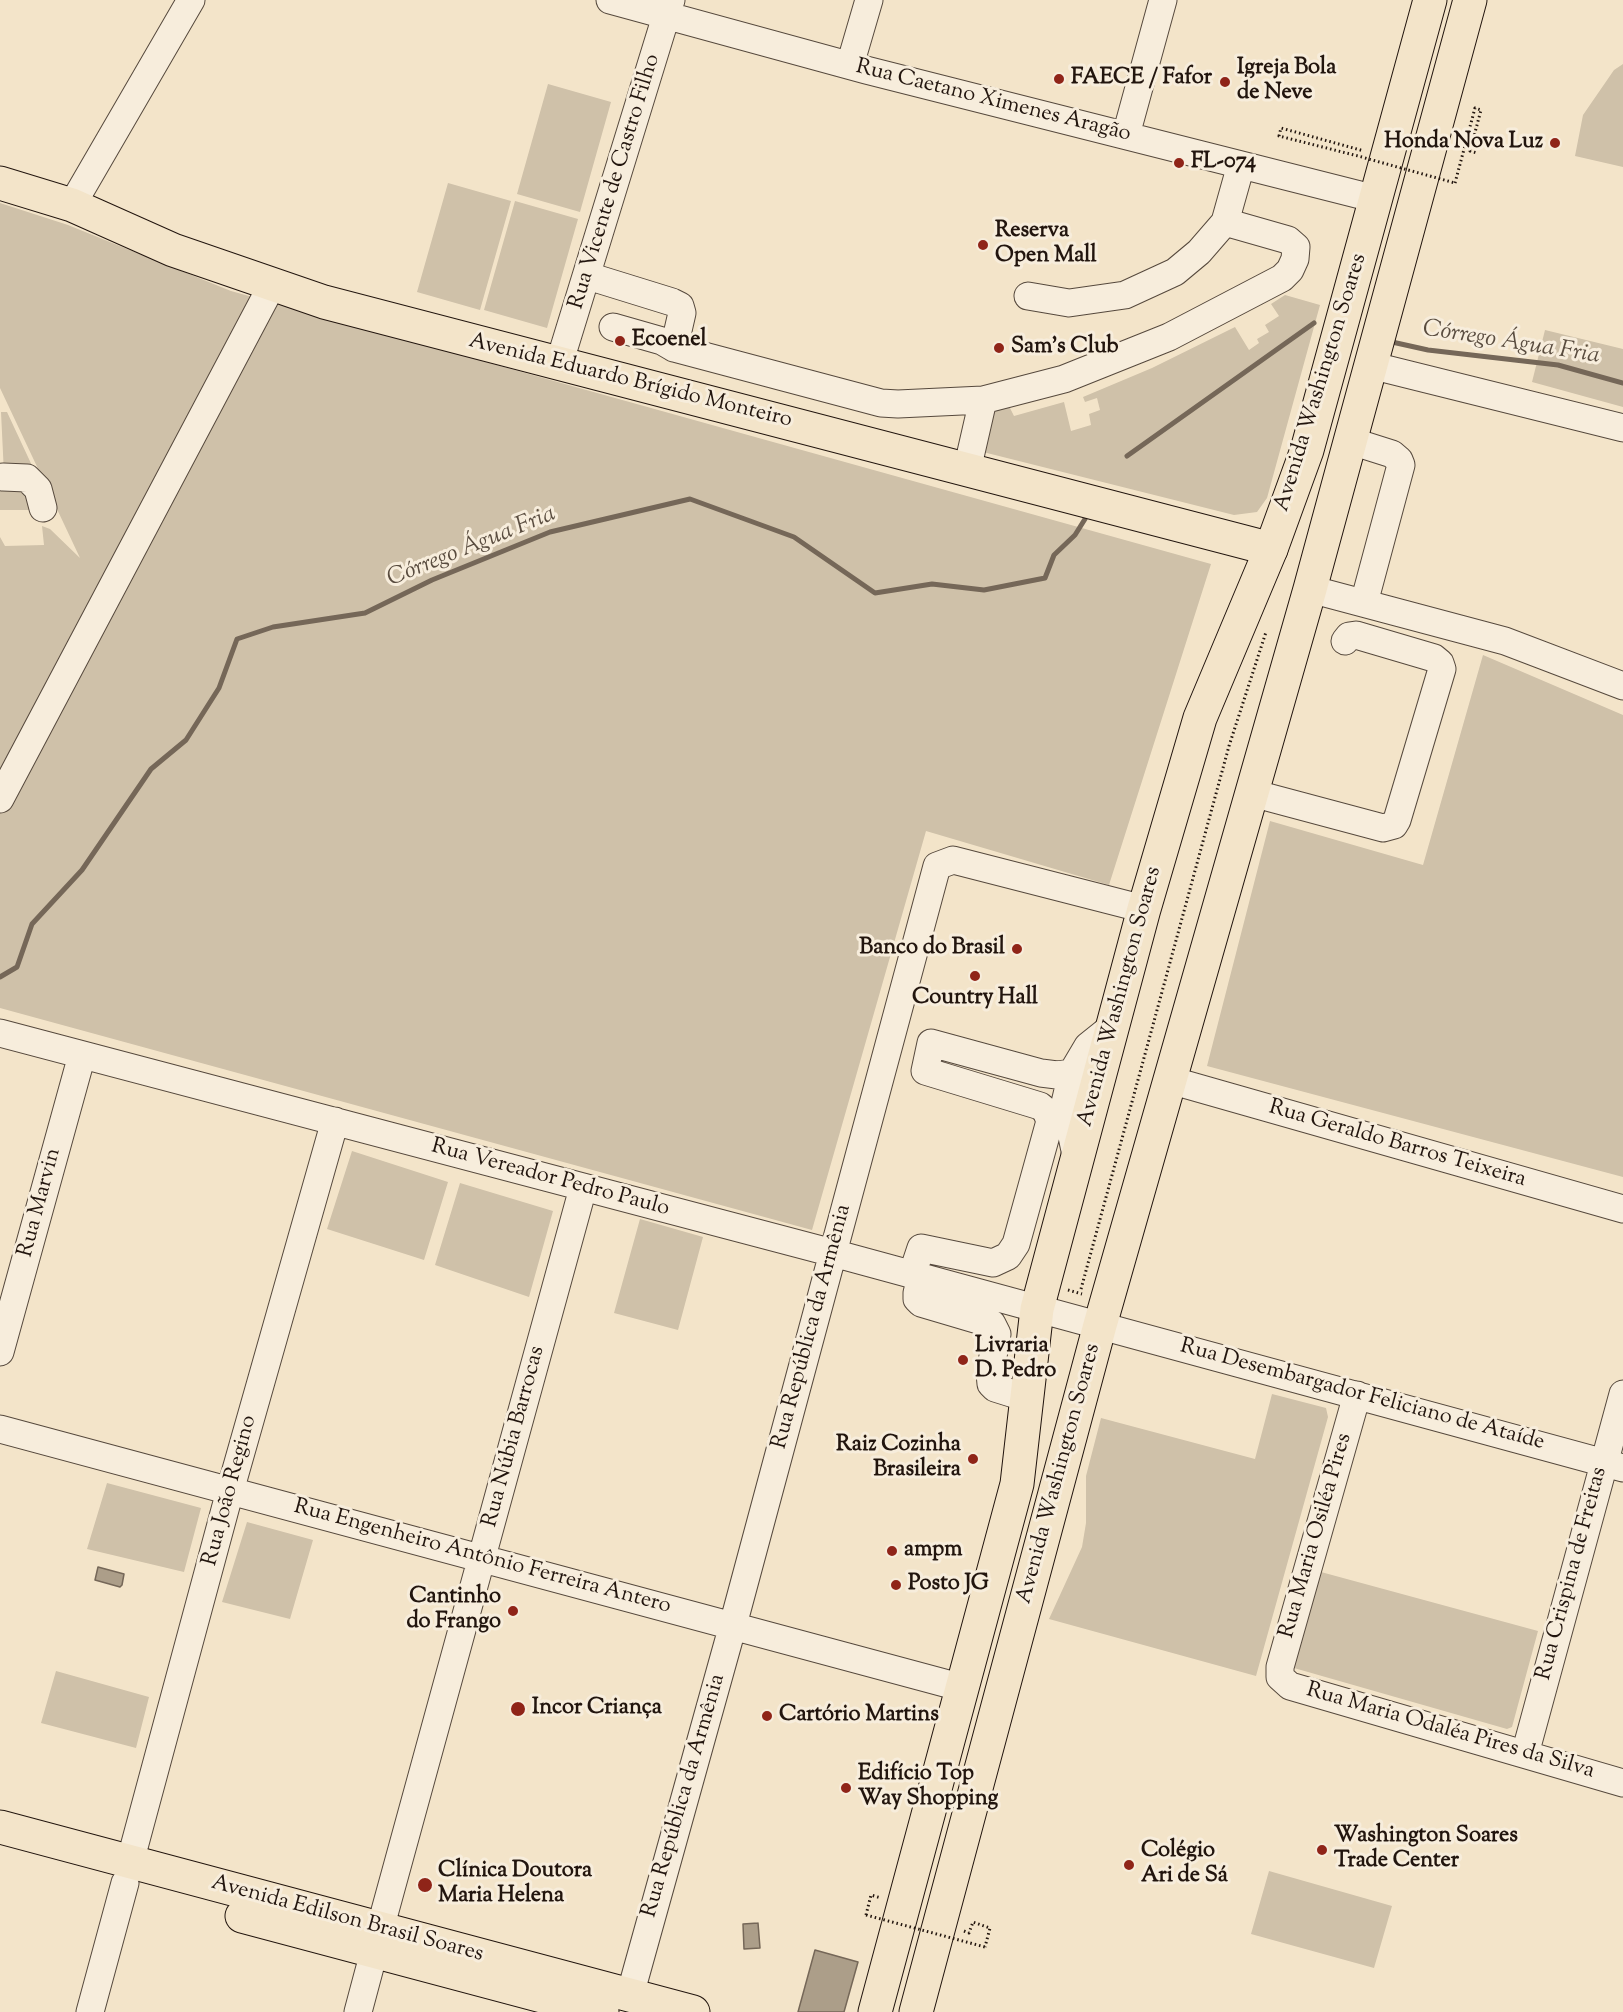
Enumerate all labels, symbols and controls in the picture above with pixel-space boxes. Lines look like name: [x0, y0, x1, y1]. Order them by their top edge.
street label: Rua Vicente de Castro Filho: [565, 51, 667, 313]
street label: Rua Caetano Ximenes Aragão: [853, 55, 1133, 149]
place label: Igreja Bola de Neve: [1237, 56, 1336, 107]
place label: FAECE / Fafor: [1071, 66, 1212, 92]
marker: FAECE / Fafor: [1052, 72, 1066, 86]
marker: Igreja Bola de Neve: [1218, 75, 1232, 89]
place label: Honda Nova Luz: [1384, 130, 1543, 156]
marker: Honda Nova Luz: [1548, 136, 1562, 150]
place label: FL-074: [1191, 150, 1256, 176]
marker: FL-074: [1172, 156, 1186, 170]
place label: Reserva Open Mall: [995, 219, 1097, 270]
marker: Reserva Open Mall: [976, 238, 990, 252]
street label: Avenida Washington Soares: [1270, 251, 1374, 515]
water label: Córrego Água Fria: [1420, 316, 1602, 372]
place label: Ecoenel: [632, 328, 707, 354]
street label: Avenida Eduardo Brígido Monteiro: [466, 329, 794, 435]
marker: Ecoenel: [613, 334, 627, 348]
place label: Sam's Club: [1011, 335, 1118, 361]
marker: Sam's Club: [992, 341, 1006, 355]
water label: Córrego Água Fria: [384, 501, 560, 595]
street label: Avenida Washington Soares: [1074, 864, 1168, 1130]
place label: Banco do Brasil: [859, 936, 1005, 962]
marker: Banco do Brasil: [1010, 942, 1024, 956]
marker: Country Hall: [968, 969, 982, 983]
place label: Country Hall: [912, 986, 1038, 1012]
street label: Rua Geraldo Barros Teixeira: [1265, 1096, 1529, 1194]
street label: Rua Vereador Pedro Paulo: [428, 1134, 672, 1224]
street label: Rua Marvin: [14, 1146, 68, 1260]
street label: Rua República da Armênia: [768, 1202, 858, 1452]
place label: Livraria D. Pedro: [975, 1334, 1056, 1386]
street label: Rua Desembargador Feliciano de Ataíde: [1177, 1335, 1547, 1457]
street label: Avenida Washington Soares: [1013, 1341, 1107, 1607]
street label: Rua Núbia Barrocas: [478, 1343, 552, 1531]
marker: Livraria D. Pedro: [956, 1353, 970, 1367]
street label: Rua João Regino: [198, 1413, 264, 1569]
street label: Rua Maria Osiléa Pires: [1275, 1430, 1359, 1642]
place label: Raiz Cozinha Brasileira: [836, 1433, 961, 1484]
marker: Raiz Cozinha Brasileira: [966, 1452, 980, 1466]
street label: Rua Crispina de Freitas: [1532, 1465, 1614, 1683]
street label: Rua Engenheiro Antônio Ferreira Antero: [290, 1495, 674, 1621]
place label: ampm: [904, 1538, 963, 1564]
marker: ampm: [885, 1544, 899, 1558]
place label: Posto JG: [908, 1572, 989, 1598]
marker: Posto JG: [889, 1578, 903, 1592]
place label: Cantinho do Frango: [406, 1585, 501, 1636]
marker: Cantinho do Frango: [506, 1604, 520, 1618]
street label: Rua República da Armênia: [638, 1671, 732, 1921]
street label: Rua Maria Odaléa Pires da Silva: [1303, 1678, 1597, 1786]
place label: Incor Criança: [532, 1696, 662, 1722]
marker: Incor Criança: [509, 1700, 527, 1718]
place label: Cartório Martins: [779, 1703, 939, 1729]
marker: Cartório Martins: [760, 1709, 774, 1723]
place label: Edifício Top Way Shopping: [858, 1762, 998, 1814]
marker: Edifício Top Way Shopping: [839, 1781, 853, 1795]
place label: Washington Soares Trade Center: [1334, 1824, 1518, 1876]
place label: Colégio Ari de Sá: [1141, 1839, 1228, 1891]
marker: Washington Soares Trade Center: [1315, 1843, 1329, 1857]
marker: Colégio Ari de Sá: [1122, 1858, 1136, 1872]
place label: Clínica Doutora Maria Helena: [438, 1859, 592, 1910]
street label: Avenida Edilson Brasil Soares: [208, 1871, 486, 1969]
marker: Clínica Doutora Maria Helena: [416, 1876, 434, 1894]

